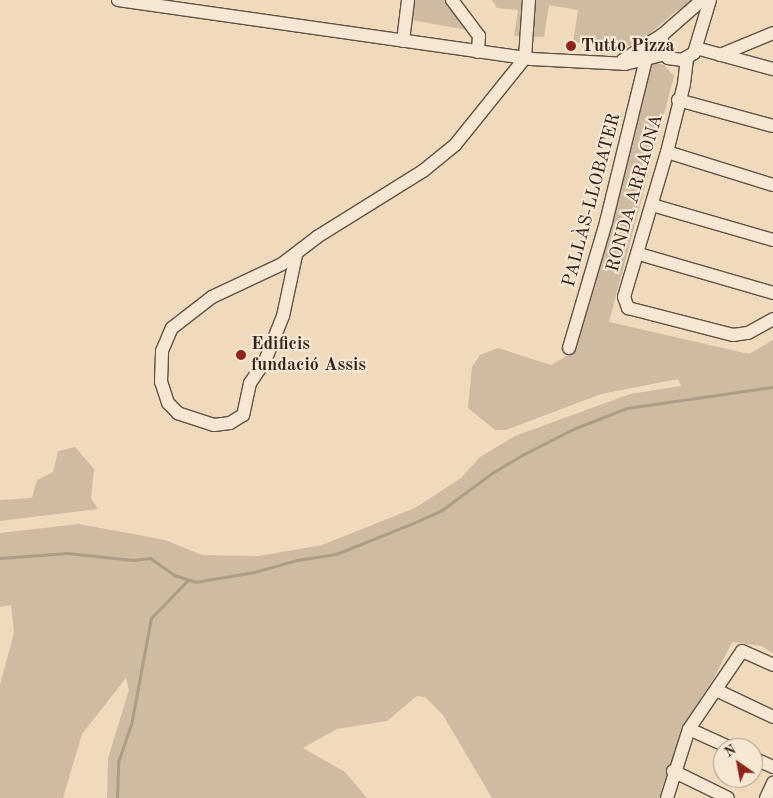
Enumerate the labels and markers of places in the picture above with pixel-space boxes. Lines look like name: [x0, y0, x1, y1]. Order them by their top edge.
place label: Tutto Pizza: [581, 35, 675, 57]
marker: Tutto Pizza: [565, 40, 577, 52]
place label: Edificis fundació Assis: [251, 334, 366, 376]
marker: Edificis fundació Assis: [235, 349, 247, 361]

